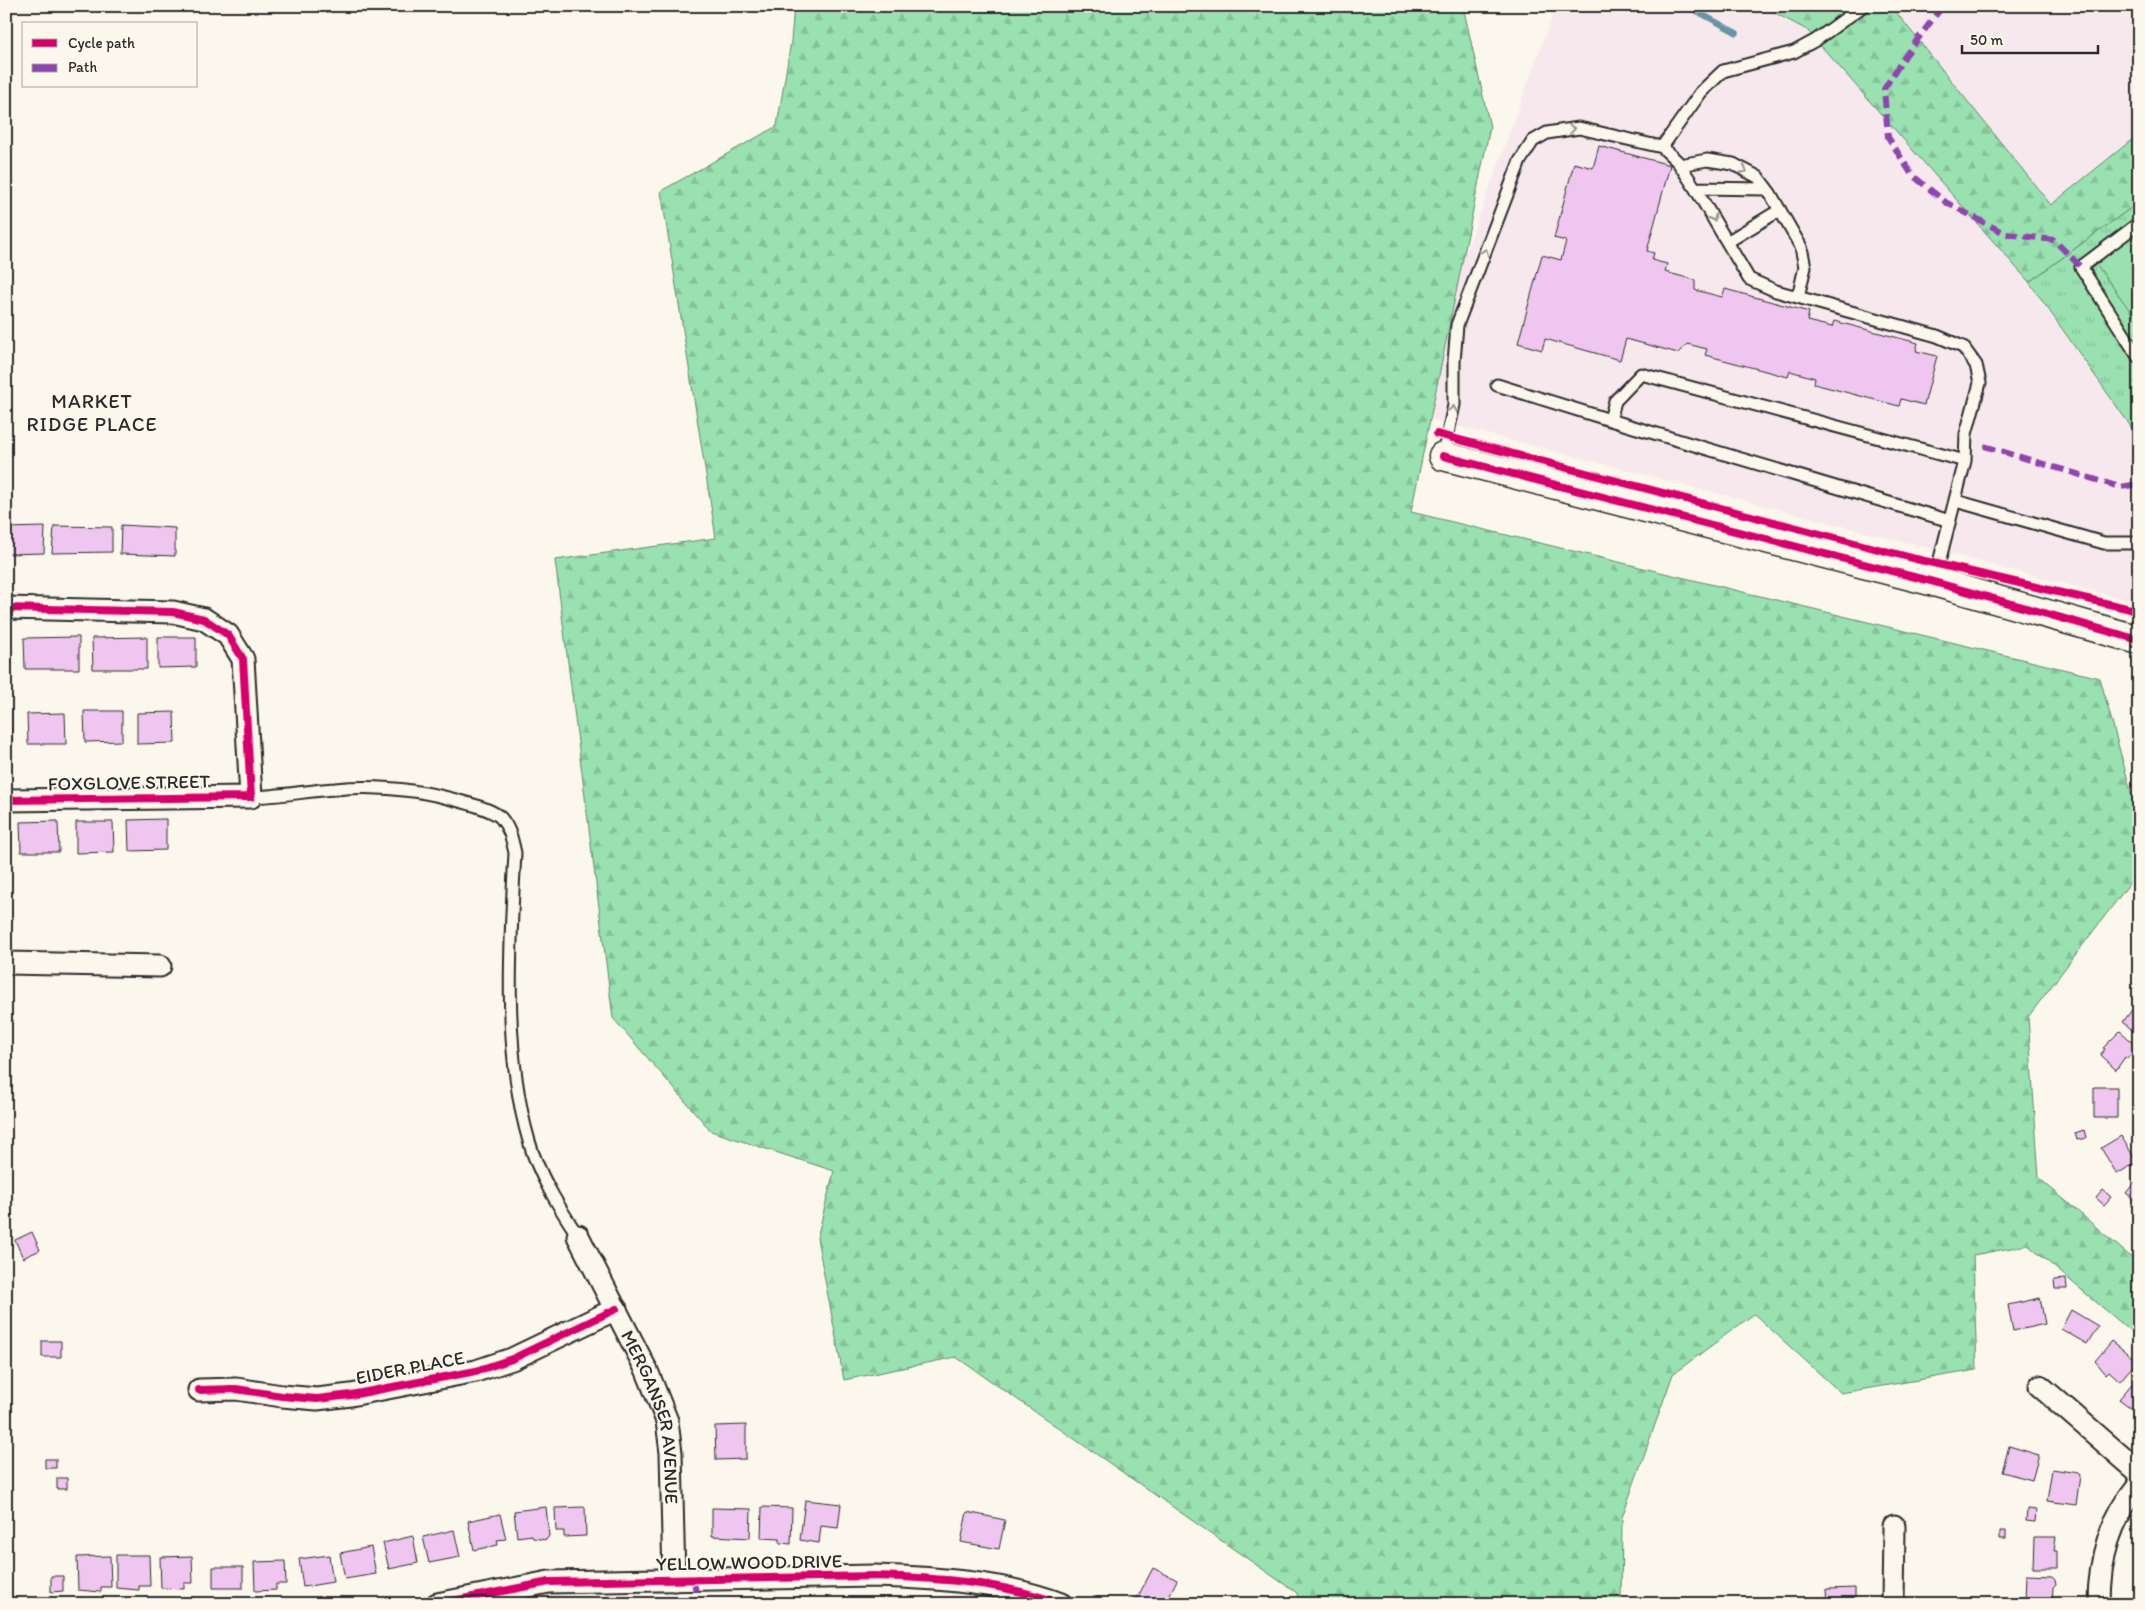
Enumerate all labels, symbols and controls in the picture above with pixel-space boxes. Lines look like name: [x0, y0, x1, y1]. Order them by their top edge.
legend: [22, 22, 198, 88]
scale bar: [1962, 22, 2099, 54]
text: 50 m: [1970, 31, 2003, 49]
text: Cycle path: [68, 34, 135, 52]
text: Path: [68, 58, 97, 76]
one-way arrow: [1568, 124, 1576, 135]
one-way arrow: [1739, 164, 1748, 174]
one-way arrow: [1706, 212, 1716, 221]
one-way arrow: [1479, 248, 1489, 256]
district label: MARKET RIDGE PLACE: [26, 389, 158, 436]
one-way arrow: [1447, 404, 1458, 412]
street label: FOXGLOVE STREET: [48, 770, 211, 795]
street label: MERGANSER AVENUE: [616, 1326, 683, 1504]
street label: EIDER PLACE: [354, 1346, 467, 1389]
street label: YELLOW WOOD DRIVE: [656, 1549, 842, 1576]

